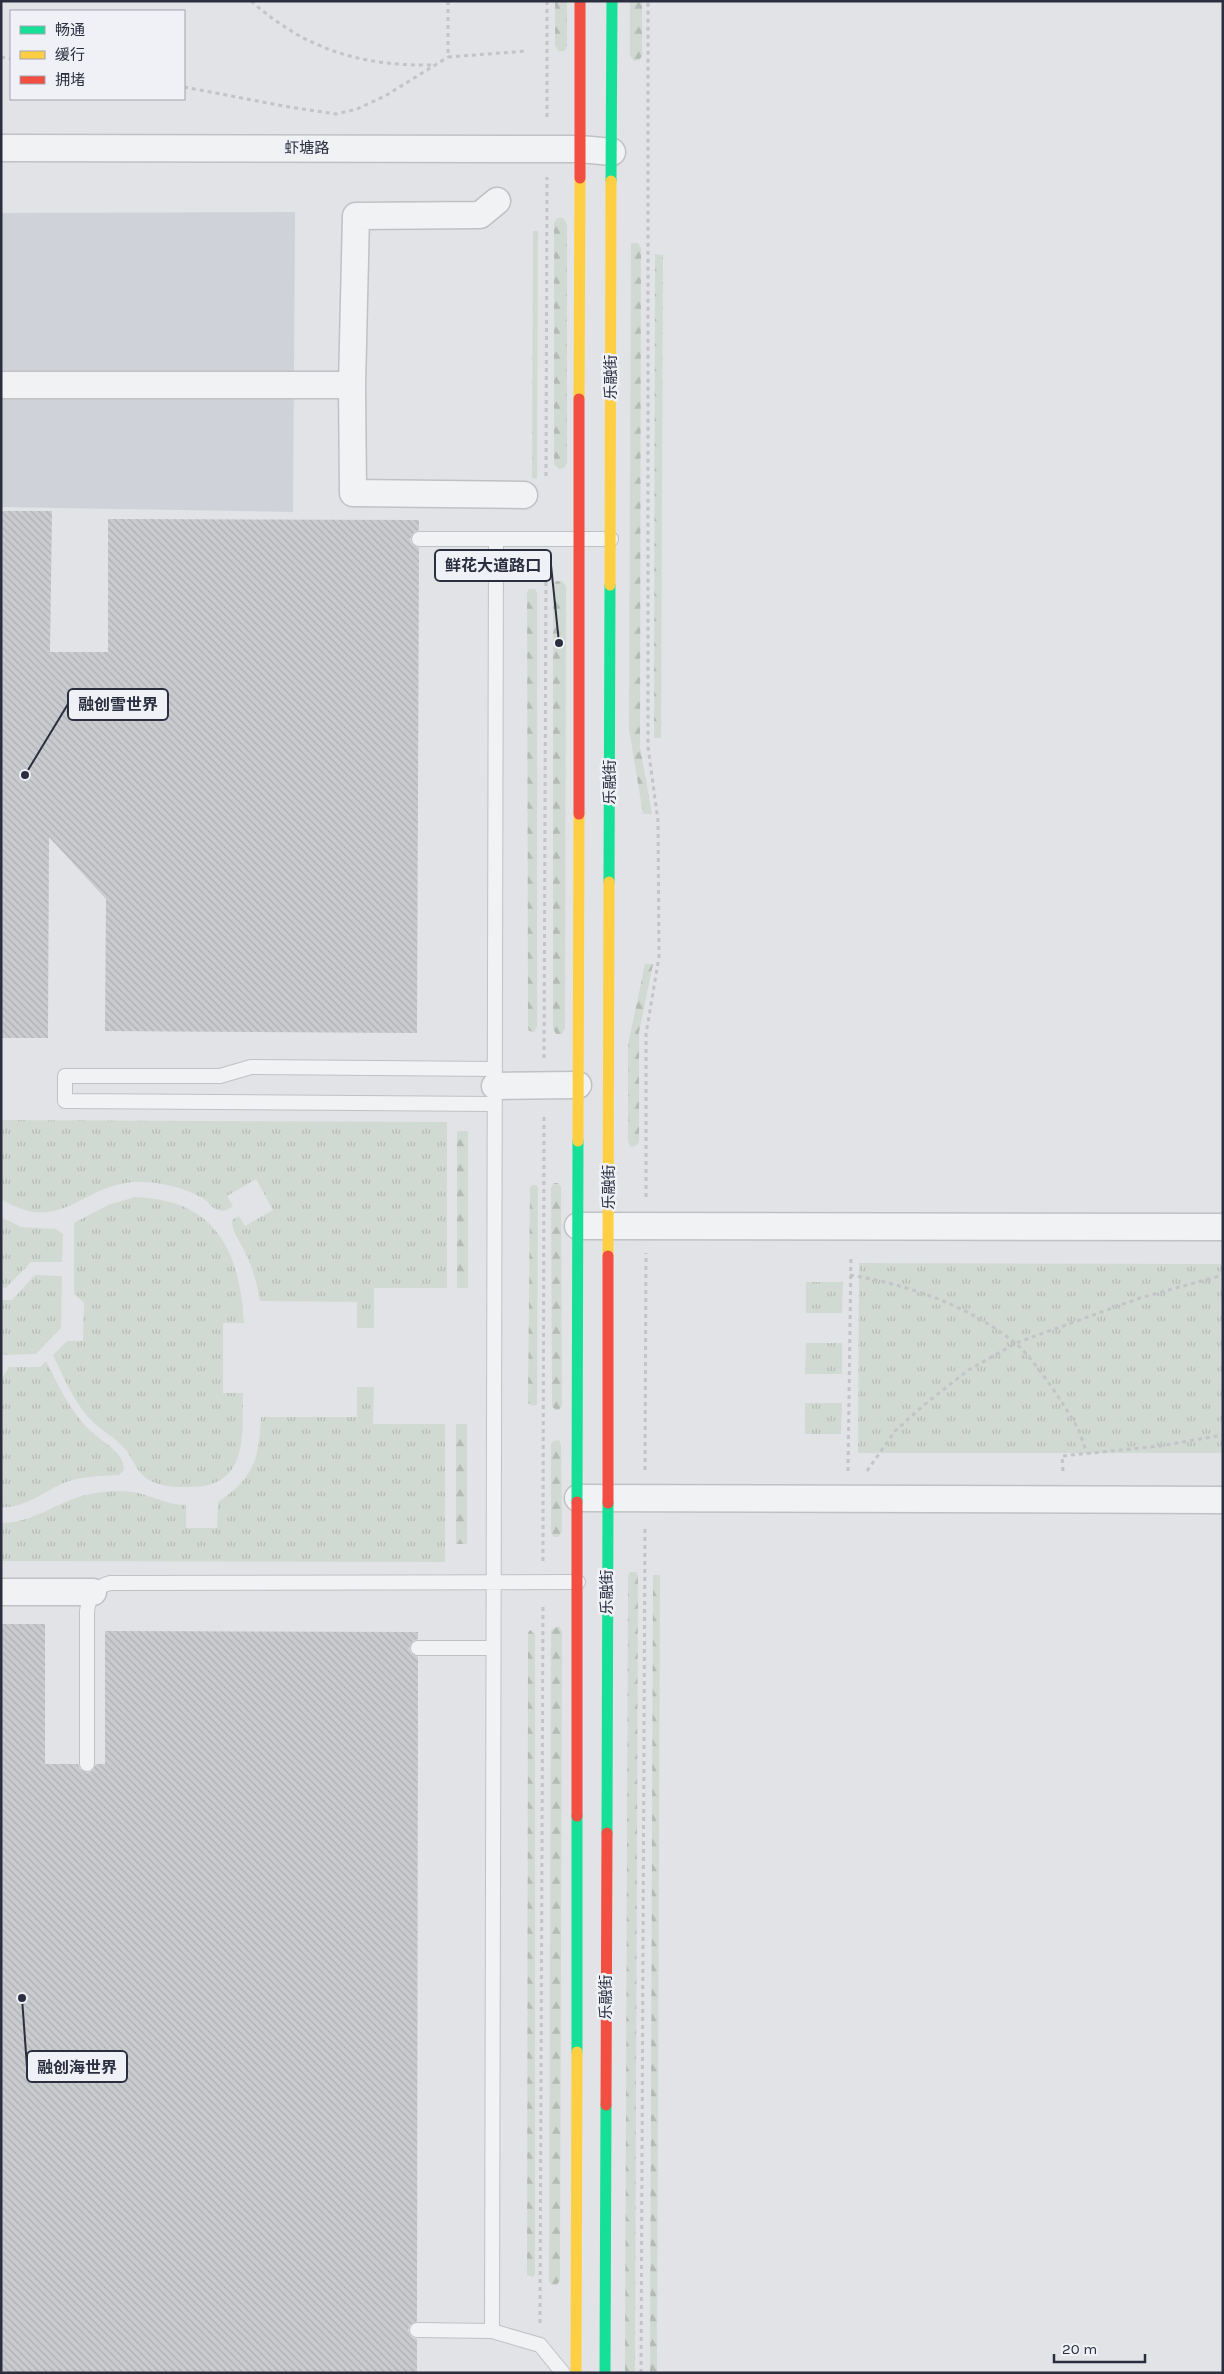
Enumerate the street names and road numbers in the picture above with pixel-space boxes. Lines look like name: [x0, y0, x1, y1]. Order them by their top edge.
street label: 虾塘路: [284, 139, 330, 157]
street label: 乐融街: [602, 354, 620, 400]
street label: 乐融街: [601, 759, 619, 805]
street label: 乐融街: [600, 1164, 618, 1210]
street label: 乐融街: [598, 1569, 616, 1615]
street label: 乐融街: [597, 1974, 615, 2020]

